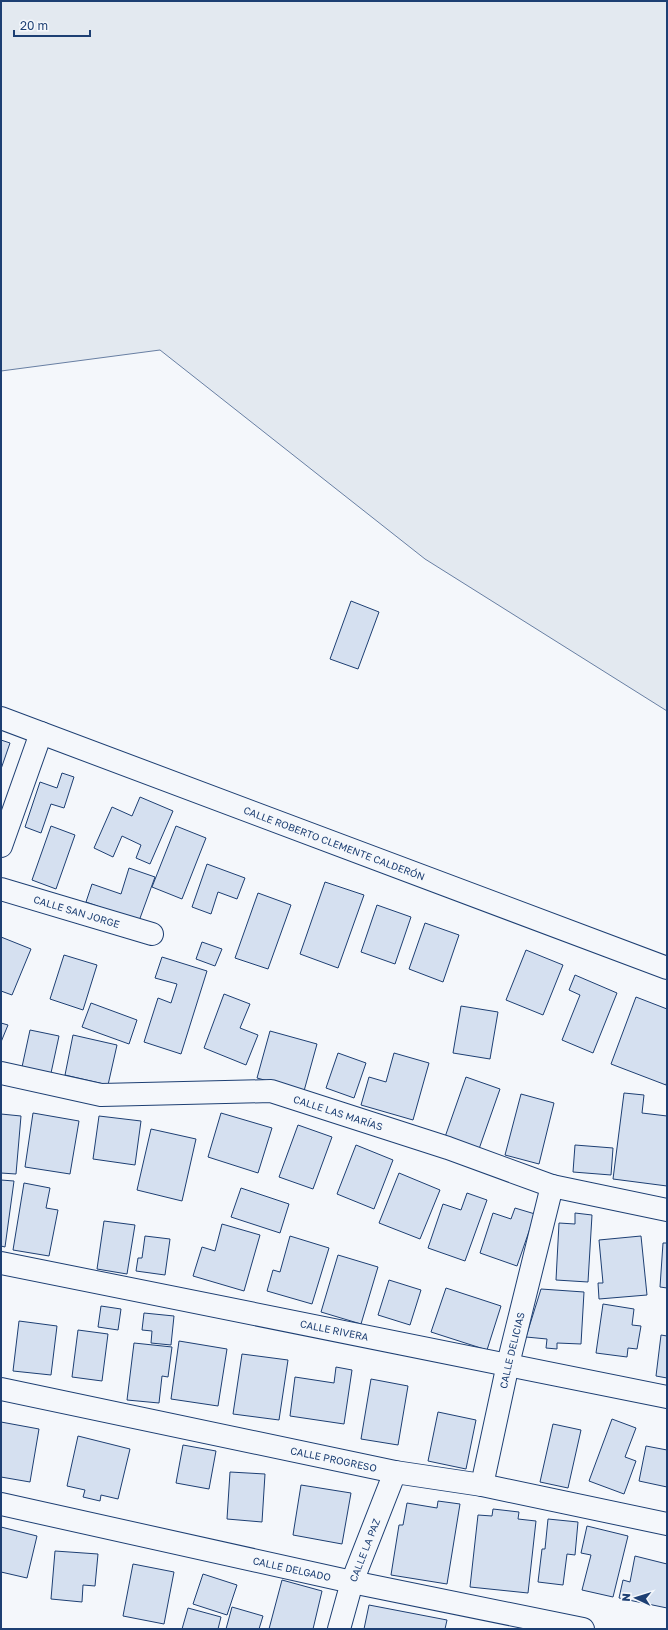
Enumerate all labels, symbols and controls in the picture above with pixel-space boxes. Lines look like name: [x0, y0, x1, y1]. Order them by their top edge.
scale bar: [14, 12, 90, 38]
text: 20 m: [20, 18, 48, 33]
street label: CALLE ROBERTO CLEMENTE CALDERÓN: [242, 804, 427, 883]
street label: CALLE SAN JORGE: [32, 893, 121, 930]
street label: CALLE LAS MARÍAS: [292, 1093, 384, 1133]
street label: CALLE DELICIAS: [497, 1311, 527, 1390]
street label: CALLE RIVERA: [299, 1317, 370, 1343]
street label: CALLE PROGRESO: [289, 1444, 378, 1474]
street label: CALLE LA PAZ: [347, 1517, 382, 1583]
street label: CALLE DELGADO: [252, 1554, 332, 1583]
north arrow: [616, 1578, 656, 1618]
text: N: [619, 1593, 632, 1602]

